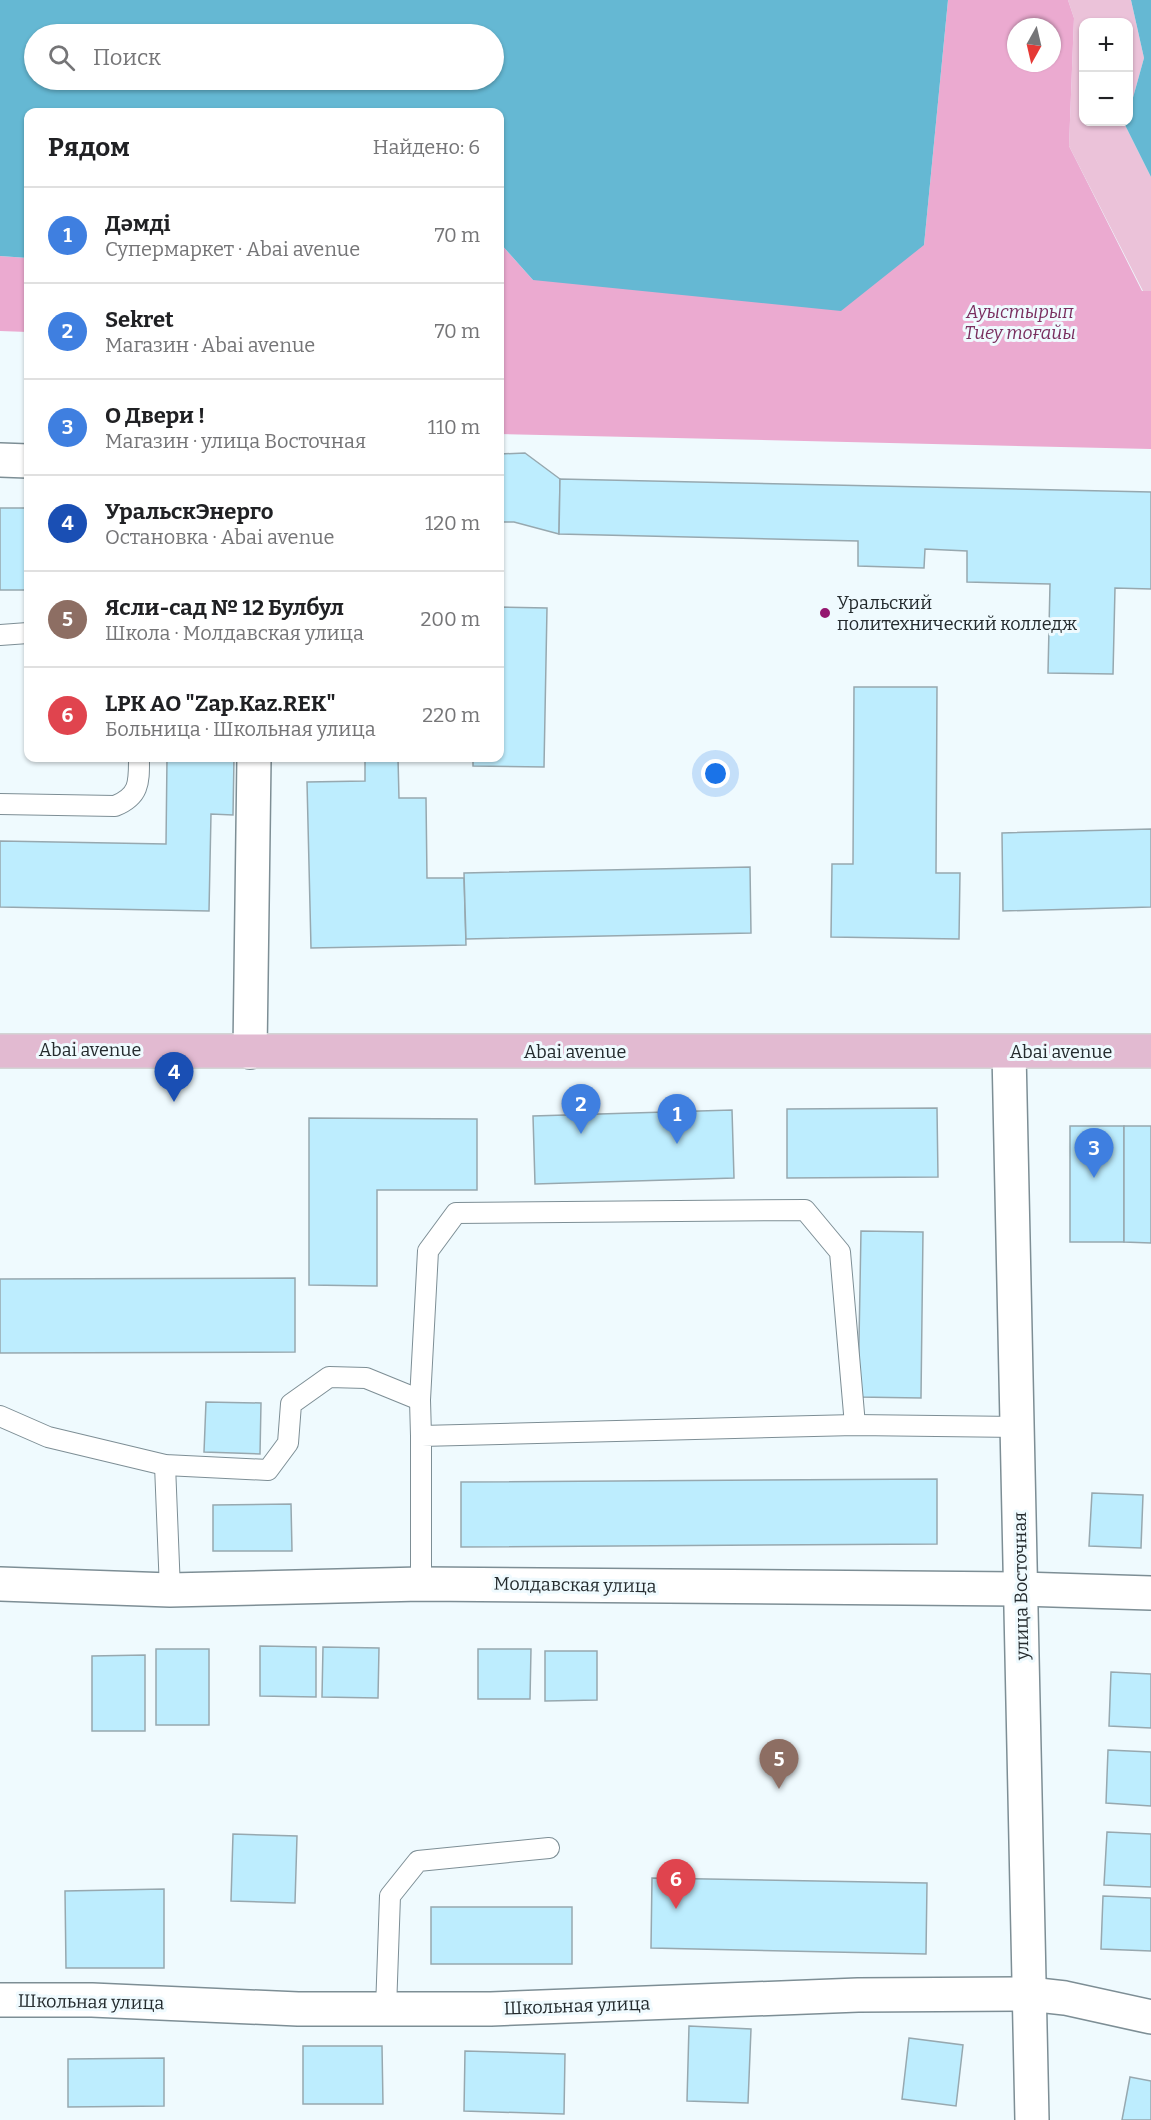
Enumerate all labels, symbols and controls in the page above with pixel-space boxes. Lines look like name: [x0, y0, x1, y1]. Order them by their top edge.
north arrow: [1007, 18, 1061, 72]
map controls: [1079, 18, 1133, 126]
button: +: [1079, 18, 1133, 72]
search box: [24, 24, 504, 90]
icon: search: [45, 41, 78, 74]
text: Поиск: [93, 44, 161, 71]
button: −: [1079, 72, 1133, 126]
text: Рядом: [48, 132, 130, 163]
text: Найдено: 6: [373, 135, 480, 159]
text: Дəмді: [105, 210, 171, 237]
text: 1: [63, 223, 72, 247]
text: 70 m: [434, 223, 480, 247]
text: Супермаркет · Abai avenue: [105, 237, 360, 261]
park label: Ауыстырып Тиеу тоғайы: [964, 301, 1076, 344]
text: Sekret: [105, 306, 174, 333]
text: 2: [62, 319, 73, 343]
text: 70 m: [434, 319, 480, 343]
text: Магазин · Abai avenue: [105, 333, 315, 357]
text: О Двери !: [105, 402, 205, 429]
text: 3: [62, 415, 73, 439]
text: 110 m: [428, 415, 480, 439]
text: Магазин · улица Восточная: [105, 429, 366, 453]
text: УральскЭнерго: [105, 498, 273, 525]
text: 4: [61, 511, 74, 535]
text: 120 m: [425, 511, 480, 535]
text: Остановка · Abai avenue: [105, 525, 335, 549]
place label: Уральский политехнический колледж: [837, 592, 1077, 635]
text: Ясли-сад № 12 Булбул: [105, 594, 344, 621]
marker: Уральский политехнический колледж: [818, 606, 832, 620]
text: 5: [62, 607, 73, 631]
text: 200 m: [420, 607, 480, 631]
text: Школа · Молдавская улица: [105, 621, 364, 645]
text: LPK AO "Zap.Kaz.REK": [105, 690, 336, 717]
text: 6: [62, 703, 73, 727]
text: 220 m: [422, 703, 480, 727]
text: Больница · Школьная улица: [105, 717, 376, 741]
your location: [701, 759, 730, 788]
street label: Abai avenue: [39, 1039, 141, 1061]
street label: Abai avenue: [524, 1041, 626, 1063]
street label: Abai avenue: [1010, 1041, 1112, 1063]
pin: 4: [154, 1052, 194, 1102]
pin: 2: [562, 1084, 600, 1134]
pin: 1: [658, 1094, 696, 1144]
pin: 3: [1074, 1128, 1114, 1178]
street label: улица Восточная: [1009, 1512, 1033, 1661]
street label: Молдавская улица: [493, 1573, 657, 1597]
pin: 5: [760, 1740, 798, 1789]
pin: 6: [656, 1860, 696, 1909]
street label: Школьная улица: [18, 1990, 165, 2014]
street label: Школьная улица: [503, 1992, 651, 2020]

